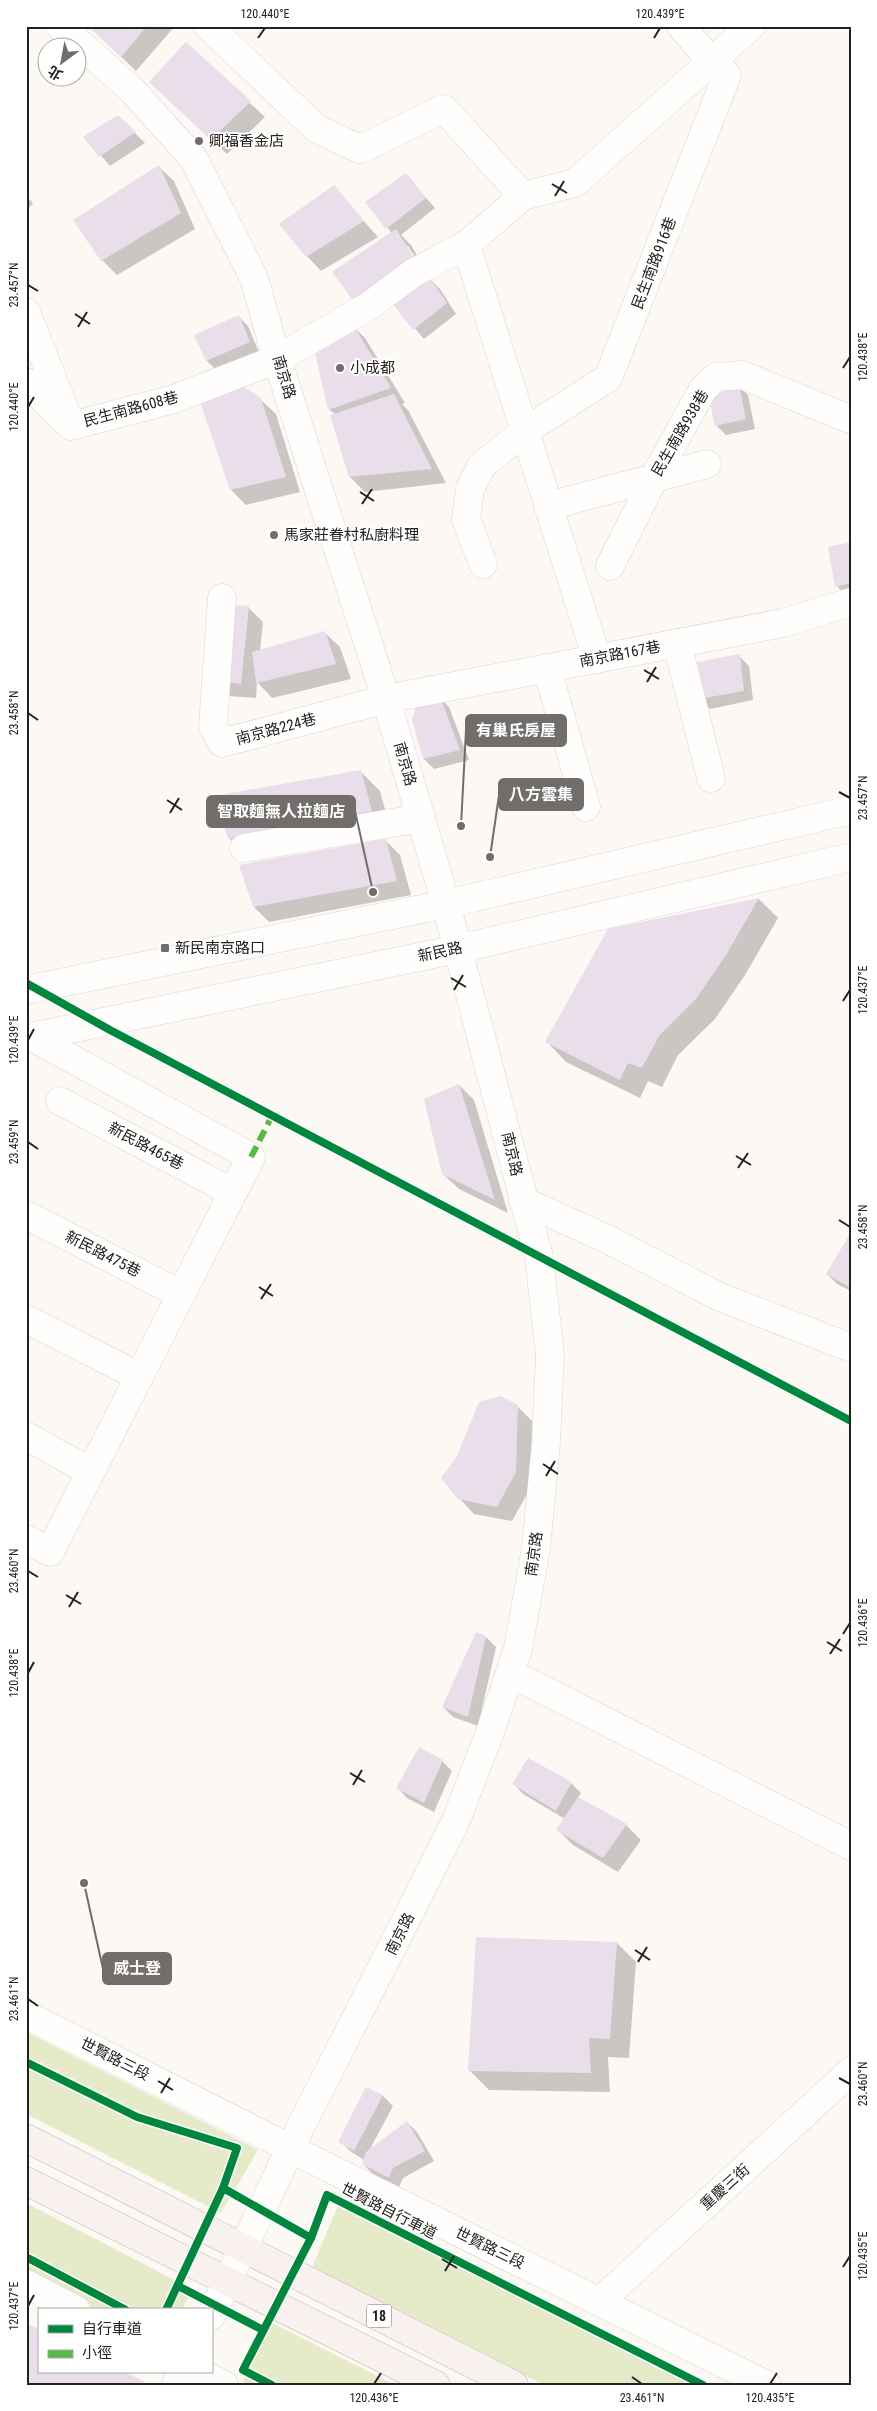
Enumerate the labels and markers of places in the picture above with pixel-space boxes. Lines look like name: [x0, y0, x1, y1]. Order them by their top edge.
place label: 卿福香金店: [209, 132, 284, 150]
marker: 卿福香金店: [193, 135, 205, 147]
place label: 小成都: [350, 359, 395, 377]
marker: 小成都: [334, 362, 346, 374]
place label: 馬家莊眷村私廚料理: [284, 526, 419, 544]
marker: 馬家莊眷村私廚料理: [268, 529, 280, 541]
callout: 有巢氏房屋: [466, 715, 566, 746]
callout: 八方雲集: [499, 779, 583, 810]
callout: 智取麵無人拉麵店: [207, 796, 355, 827]
place label: 新民南京路口: [175, 939, 265, 957]
marker: 新民南京路口: [159, 942, 171, 954]
callout: 威士登: [103, 1953, 171, 1984]

